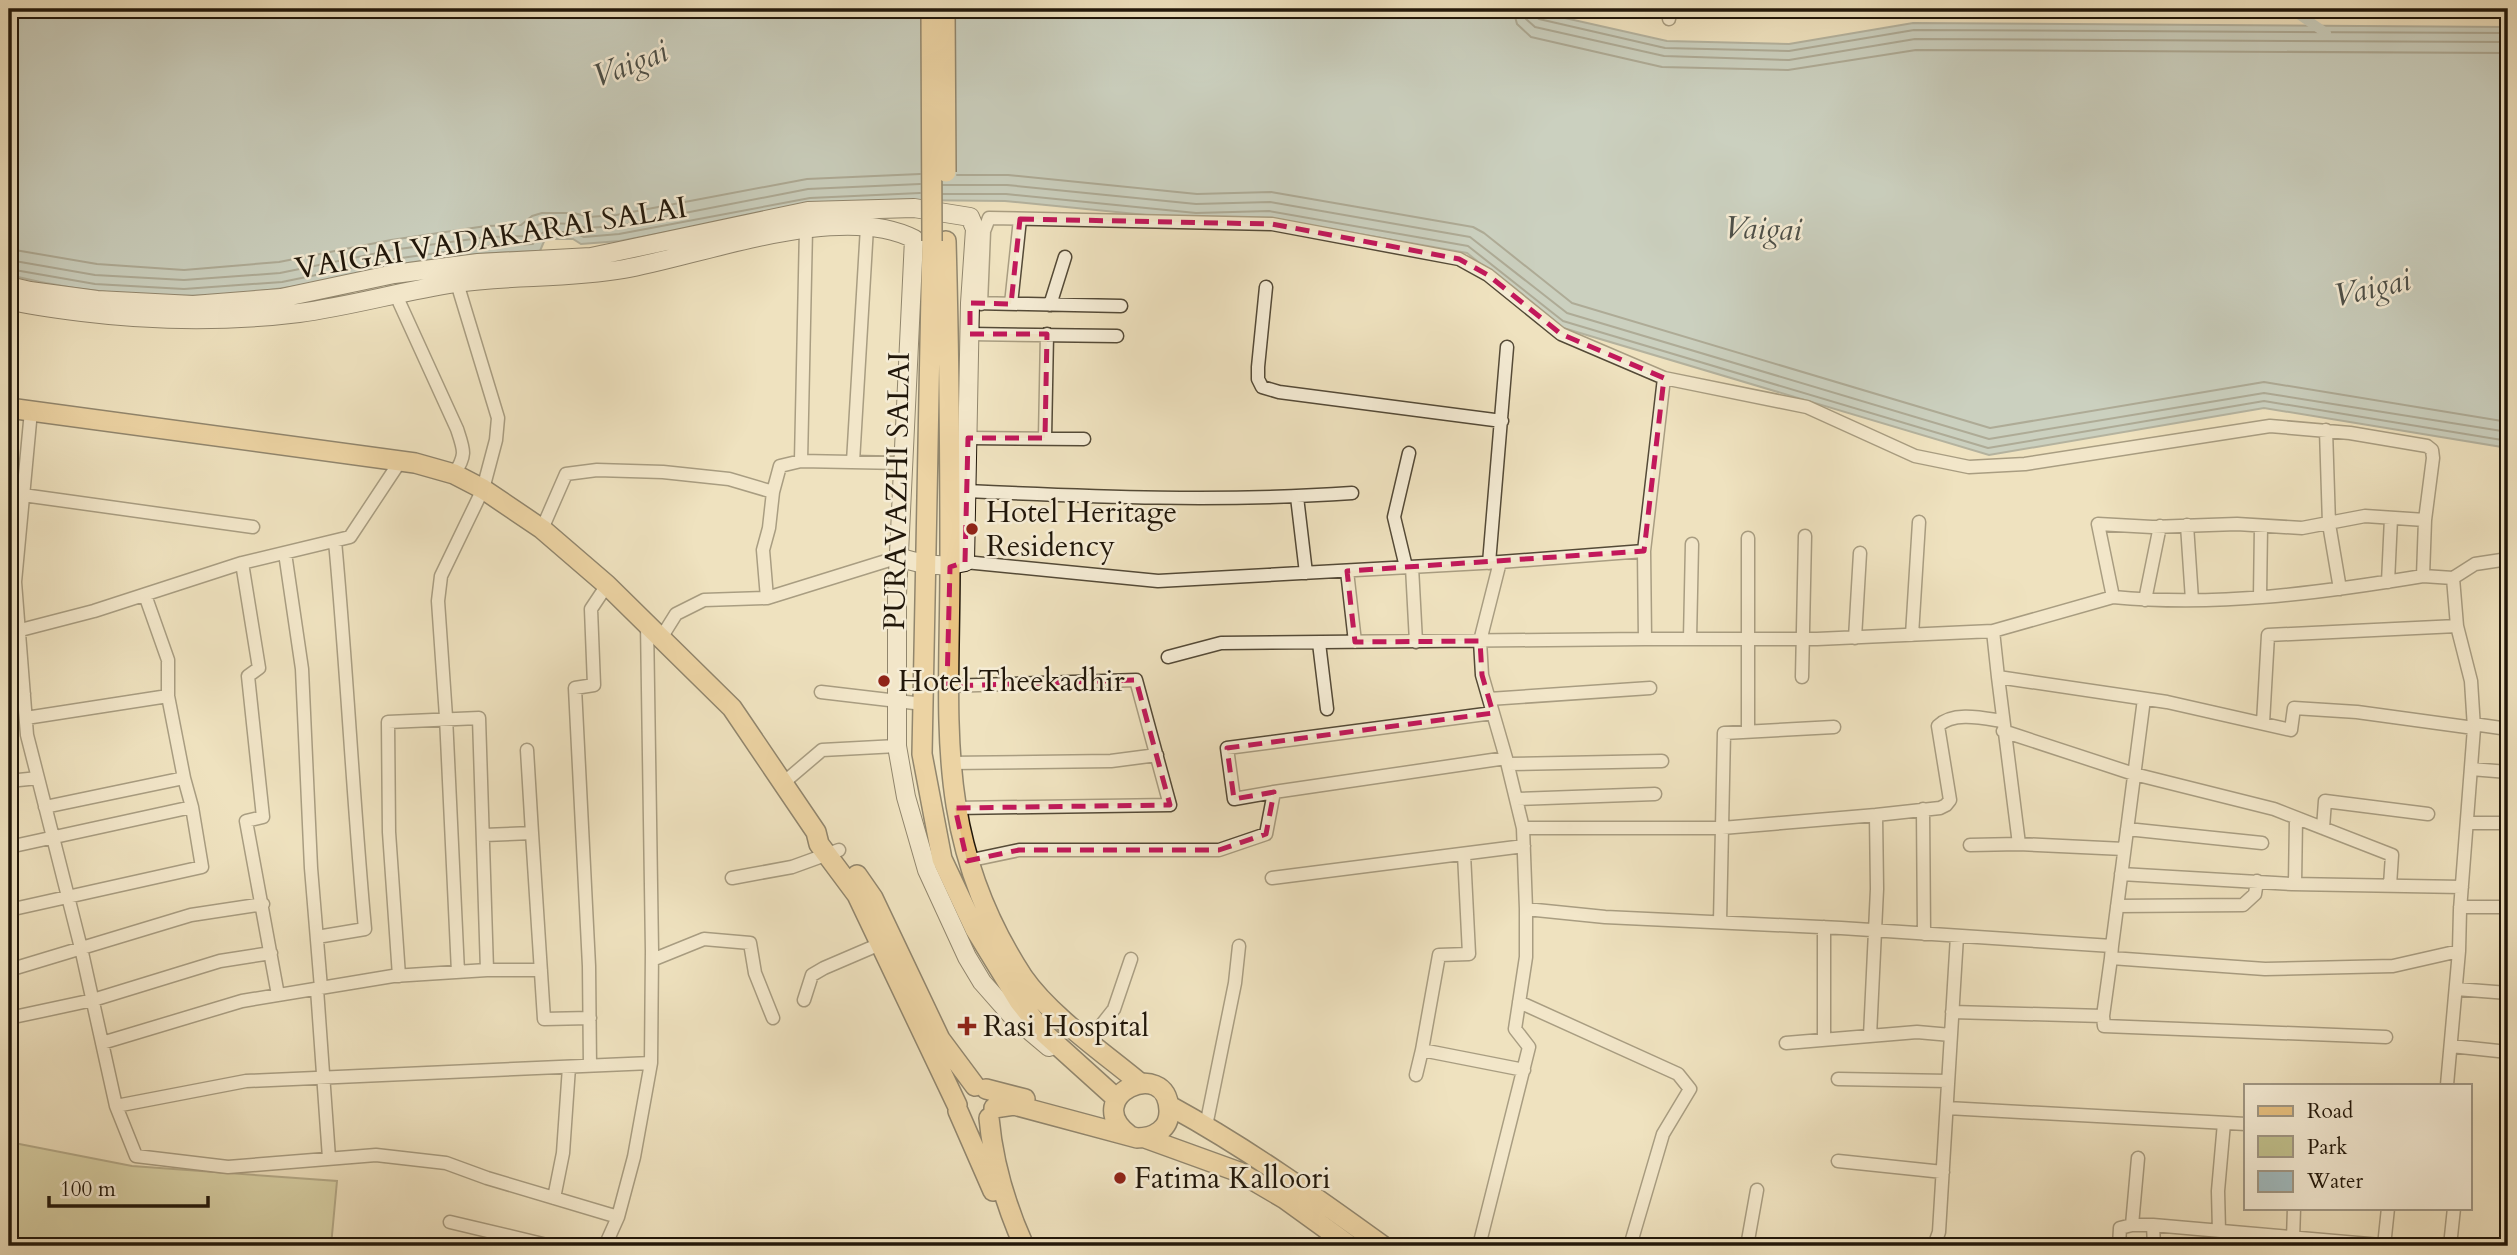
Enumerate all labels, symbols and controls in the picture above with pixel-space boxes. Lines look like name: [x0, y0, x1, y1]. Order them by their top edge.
water label: Vaigai: [586, 29, 674, 98]
street label: VAIGAI VADAKARAI SALAI: [292, 187, 690, 289]
water label: Vaigai: [1723, 206, 1803, 252]
water label: Vaigai: [2329, 258, 2415, 318]
street label: PURAVAZHI SALAI: [874, 351, 920, 631]
place label: Hotel Heritage Residency: [986, 492, 1177, 567]
marker: Hotel Heritage Residency: [964, 521, 980, 537]
place label: Hotel Theekadhir: [898, 661, 1125, 702]
marker: Hotel Theekadhir: [876, 673, 892, 689]
place label: Rasi Hospital: [983, 1006, 1149, 1047]
marker: Rasi Hospital: [957, 1016, 977, 1036]
legend: [2244, 1084, 2472, 1210]
text: Road: [2307, 1097, 2353, 1126]
text: Park: [2307, 1133, 2348, 1162]
place label: Fatima Kalloori: [1134, 1158, 1331, 1199]
scale bar: [49, 1164, 208, 1208]
text: Water: [2306, 1167, 2363, 1196]
marker: Fatima Kalloori: [1112, 1170, 1128, 1186]
text: 100 m: [60, 1175, 116, 1204]

